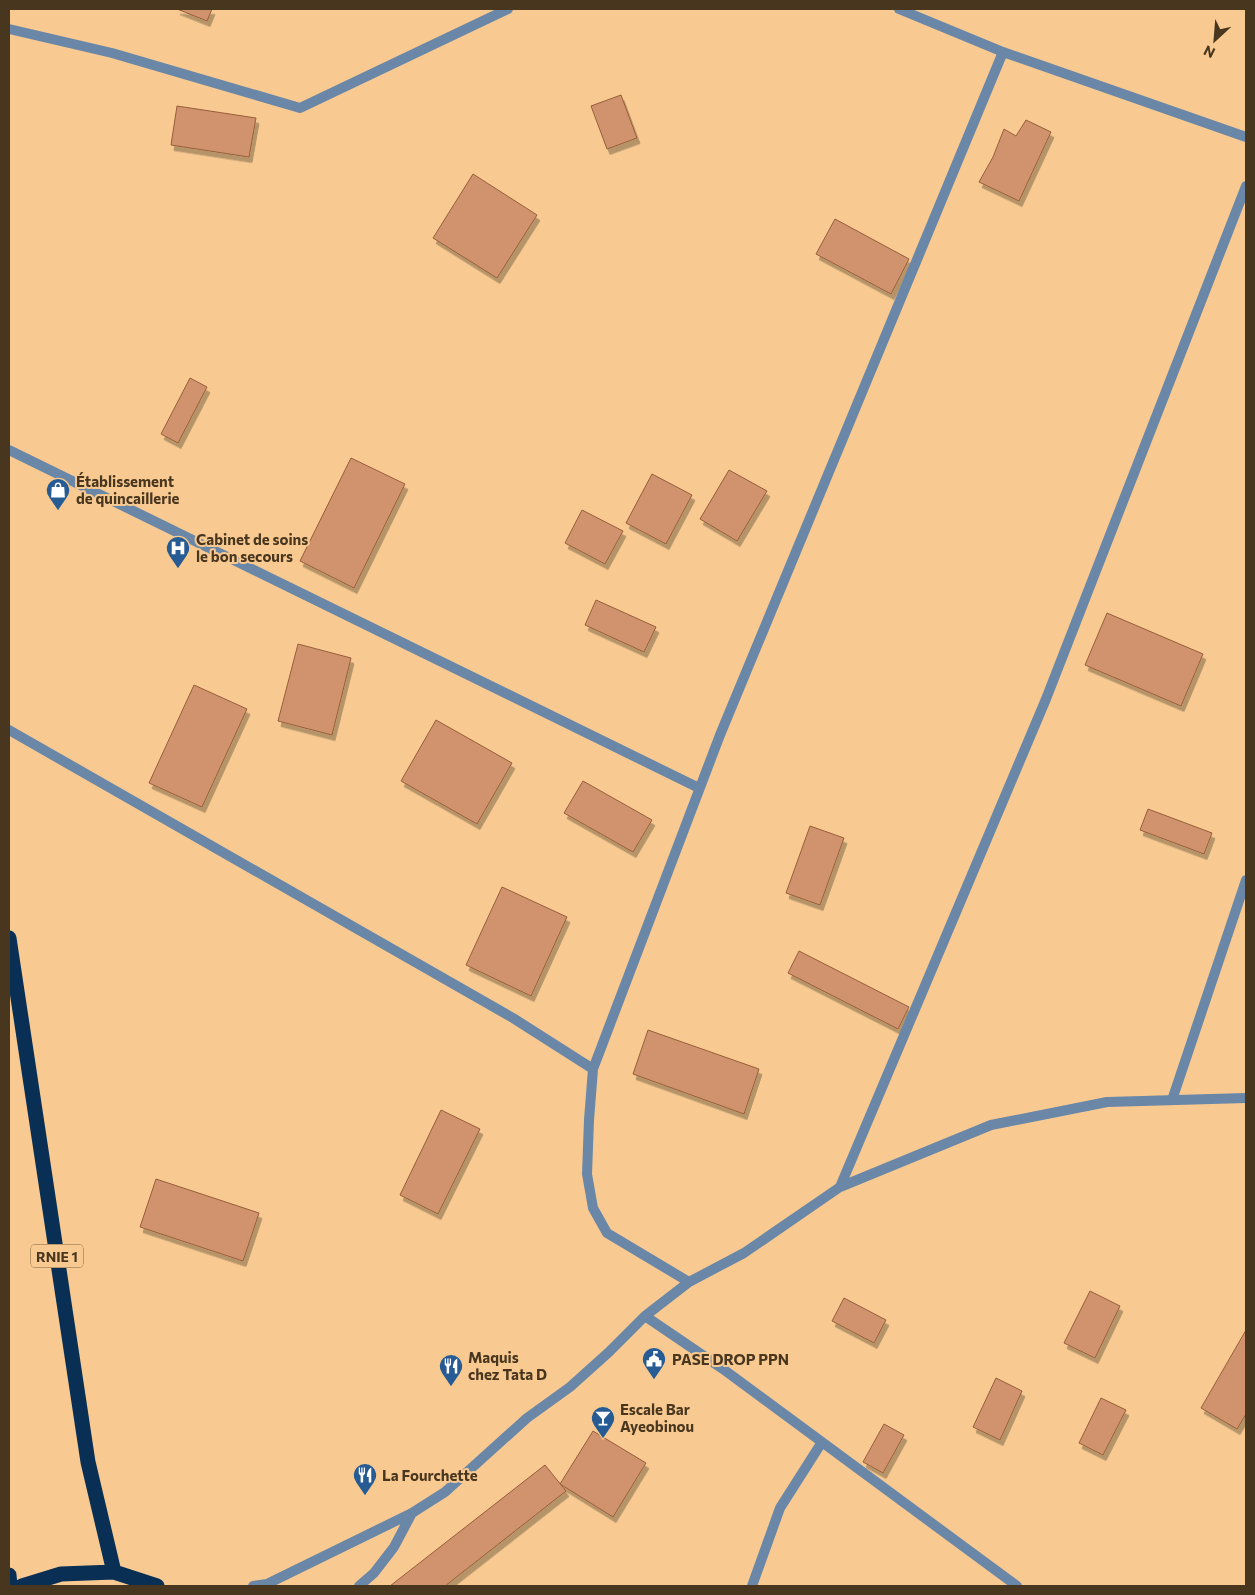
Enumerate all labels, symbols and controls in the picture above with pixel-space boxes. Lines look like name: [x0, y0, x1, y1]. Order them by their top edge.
north arrow: [1190, 15, 1240, 65]
text: N: [1201, 42, 1218, 62]
place label: Établissement de quincaillerie: [76, 472, 180, 507]
shop icon: Établissement de quincaillerie: [45, 477, 71, 511]
place label: Cabinet de soins le bon secours: [196, 530, 308, 565]
hospital icon: Cabinet de soins le bon secours: [165, 535, 191, 569]
road number: RNIE 1: [31, 1244, 83, 1268]
public building icon: PASE DROP PPN: [641, 1346, 667, 1380]
place label: Maquis chez Tata D: [468, 1348, 547, 1383]
place label: PASE DROP PPN: [672, 1350, 789, 1368]
restaurant icon: Maquis chez Tata D: [438, 1353, 464, 1387]
place label: Escale Bar Ayeobinou: [620, 1400, 694, 1435]
bar icon: Escale Bar Ayeobinou: [590, 1405, 616, 1439]
restaurant icon: La Fourchette: [352, 1462, 378, 1496]
place label: La Fourchette: [382, 1466, 478, 1484]

